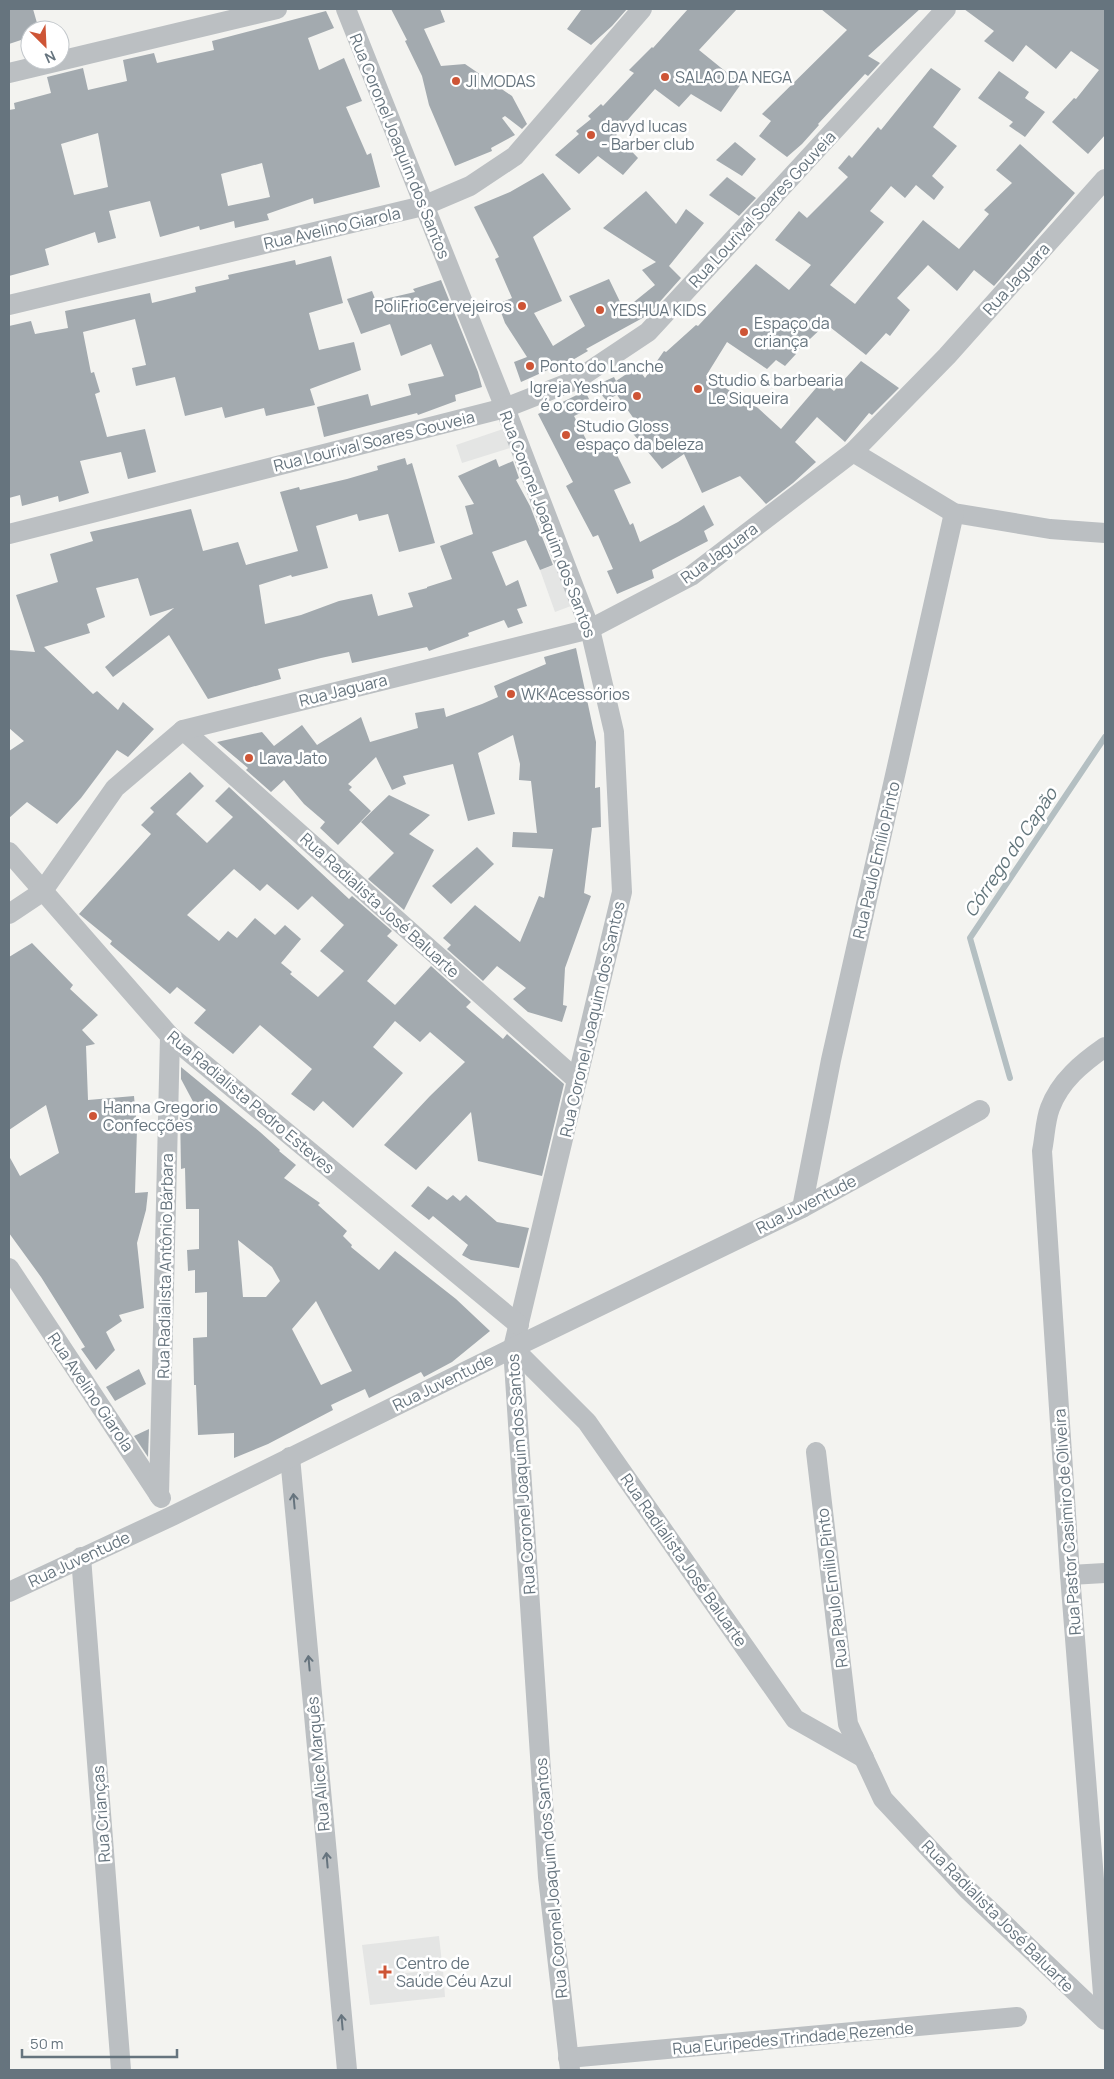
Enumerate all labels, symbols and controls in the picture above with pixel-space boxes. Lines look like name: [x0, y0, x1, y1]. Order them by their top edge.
north arrow: [20, 20, 70, 70]
street label: Rua Coronel Joaquim dos Santos: [345, 30, 455, 262]
text: N: [42, 47, 59, 68]
place label: SALAO DA NEGA: [675, 66, 792, 88]
place label: JI MODAS: [466, 70, 536, 92]
marker: SALAO DA NEGA: [659, 71, 671, 83]
marker: JI MODAS: [450, 75, 462, 87]
place label: davyd lucas - Barber club: [601, 115, 695, 155]
street label: Rua Lourival Soares Gouveia: [684, 126, 840, 292]
marker: davyd lucas - Barber club: [585, 129, 597, 141]
street label: Rua Avelino Giarola: [262, 202, 402, 254]
street label: Rua Jaguara: [978, 238, 1054, 320]
place label: PoliFrioCervejeiros: [374, 295, 512, 317]
place label: YESHUA KIDS: [610, 299, 706, 321]
marker: PoliFrioCervejeiros: [516, 300, 528, 312]
marker: YESHUA KIDS: [594, 304, 606, 316]
place label: Espaço da criança: [754, 312, 830, 352]
marker: Espaço da criança: [738, 326, 750, 338]
place label: Ponto do Lanche: [540, 355, 664, 377]
marker: Ponto do Lanche: [524, 360, 536, 372]
place label: Studio & barbearia Le Siqueira: [708, 369, 843, 409]
place label: Igreja Yeshua é o cordeiro: [529, 376, 627, 416]
marker: Studio & barbearia Le Siqueira: [692, 383, 704, 395]
marker: Igreja Yeshua é o cordeiro: [631, 390, 643, 402]
street label: Rua Lourival Soares Gouveia: [271, 405, 477, 477]
street label: Rua Coronel Joaquim dos Santos: [495, 407, 601, 641]
place label: Studio Gloss espaço da beleza: [576, 415, 704, 455]
marker: Studio Gloss espaço da beleza: [560, 429, 572, 441]
street label: Rua Jaguara: [676, 518, 762, 588]
street label: Rua Jaguara: [297, 668, 389, 712]
place label: WK Acessórios: [521, 683, 630, 705]
marker: WK Acessórios: [505, 688, 517, 700]
place label: Lava Jato: [259, 747, 327, 769]
marker: Lava Jato: [243, 752, 255, 764]
street label: Rua Paulo Emílio Pinto: [847, 779, 905, 941]
water label: Córrego do Capão: [958, 782, 1063, 921]
street label: Rua Radialista José Baluarte: [296, 828, 464, 982]
street label: Rua Coronel Joaquim dos Santos: [554, 899, 630, 1139]
street label: Rua Radialista Pedro Esteves: [163, 1025, 339, 1179]
place label: Hanna Gregorio Confecções: [103, 1096, 218, 1136]
marker: Hanna Gregorio Confecções: [87, 1110, 99, 1122]
street label: Rua Radialista Antônio Bárbara: [152, 1153, 178, 1379]
street label: Rua Juventude: [752, 1169, 860, 1239]
street label: Rua Avelino Giarola: [43, 1328, 139, 1456]
street label: Rua Juventude: [389, 1348, 497, 1416]
street label: Rua Coronel Joaquim dos Santos: [502, 1353, 540, 1595]
street label: Rua Pastor Casimiro de Oliveira: [1048, 1408, 1086, 1636]
street label: Rua Radialista José Baluarte: [616, 1469, 752, 1651]
one-way arrow: [289, 1494, 299, 1510]
street label: Rua Paulo Emílio Pinto: [811, 1507, 853, 1669]
street label: Rua Juventude: [25, 1526, 133, 1592]
one-way arrow: [304, 1656, 314, 1672]
street label: Rua Alice Marquês: [301, 1696, 335, 1832]
street label: Rua Coronel Joaquim dos Santos: [530, 1757, 572, 1999]
street label: Rua Crianças: [87, 1765, 115, 1863]
street label: Rua Radialista José Baluarte: [917, 1835, 1079, 1997]
one-way arrow: [322, 1852, 332, 1868]
place label: Centro de Saúde Céu Azul: [396, 1952, 512, 1992]
marker: Centro de Saúde Céu Azul: [378, 1965, 392, 1979]
one-way arrow: [337, 2014, 347, 2030]
street label: Rua Euripedes Trindade Rezende: [672, 2017, 914, 2059]
scale bar: [22, 2026, 178, 2058]
text: 50 m: [30, 2033, 64, 2054]

